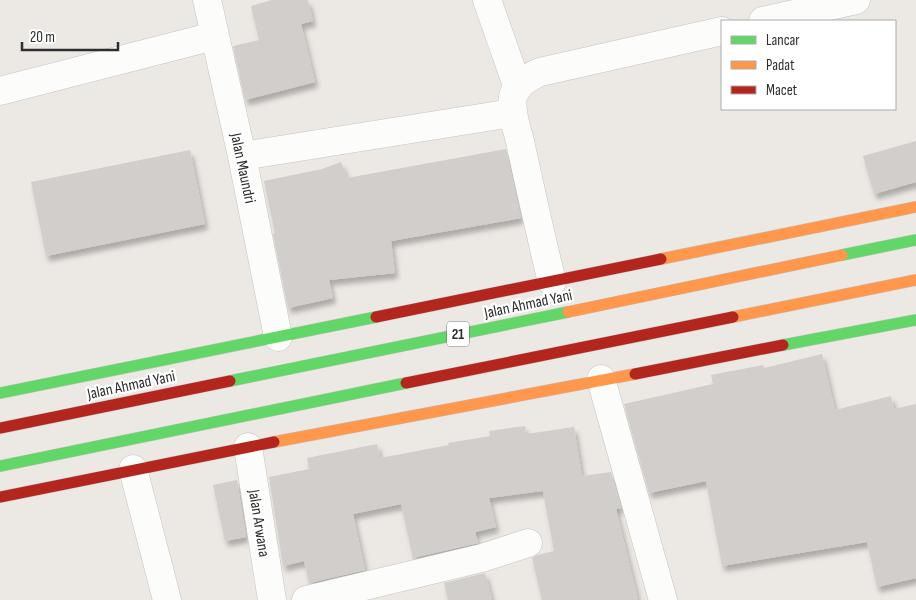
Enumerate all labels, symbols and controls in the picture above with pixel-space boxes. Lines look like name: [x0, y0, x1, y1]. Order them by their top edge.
scale bar: [22, 20, 119, 52]
legend: [721, 20, 896, 110]
text: 20 m: [30, 28, 55, 47]
text: Lancar: [766, 31, 800, 50]
text: Padat: [766, 56, 795, 75]
text: Macet: [766, 81, 798, 100]
street label: Jalan Maundri: [226, 130, 259, 205]
street label: Jalan Ahmad Yani: [482, 286, 574, 323]
road number: 21: [447, 322, 469, 346]
street label: Jalan Ahmad Yani: [85, 367, 177, 404]
street label: Jalan Arwana: [244, 487, 273, 558]

